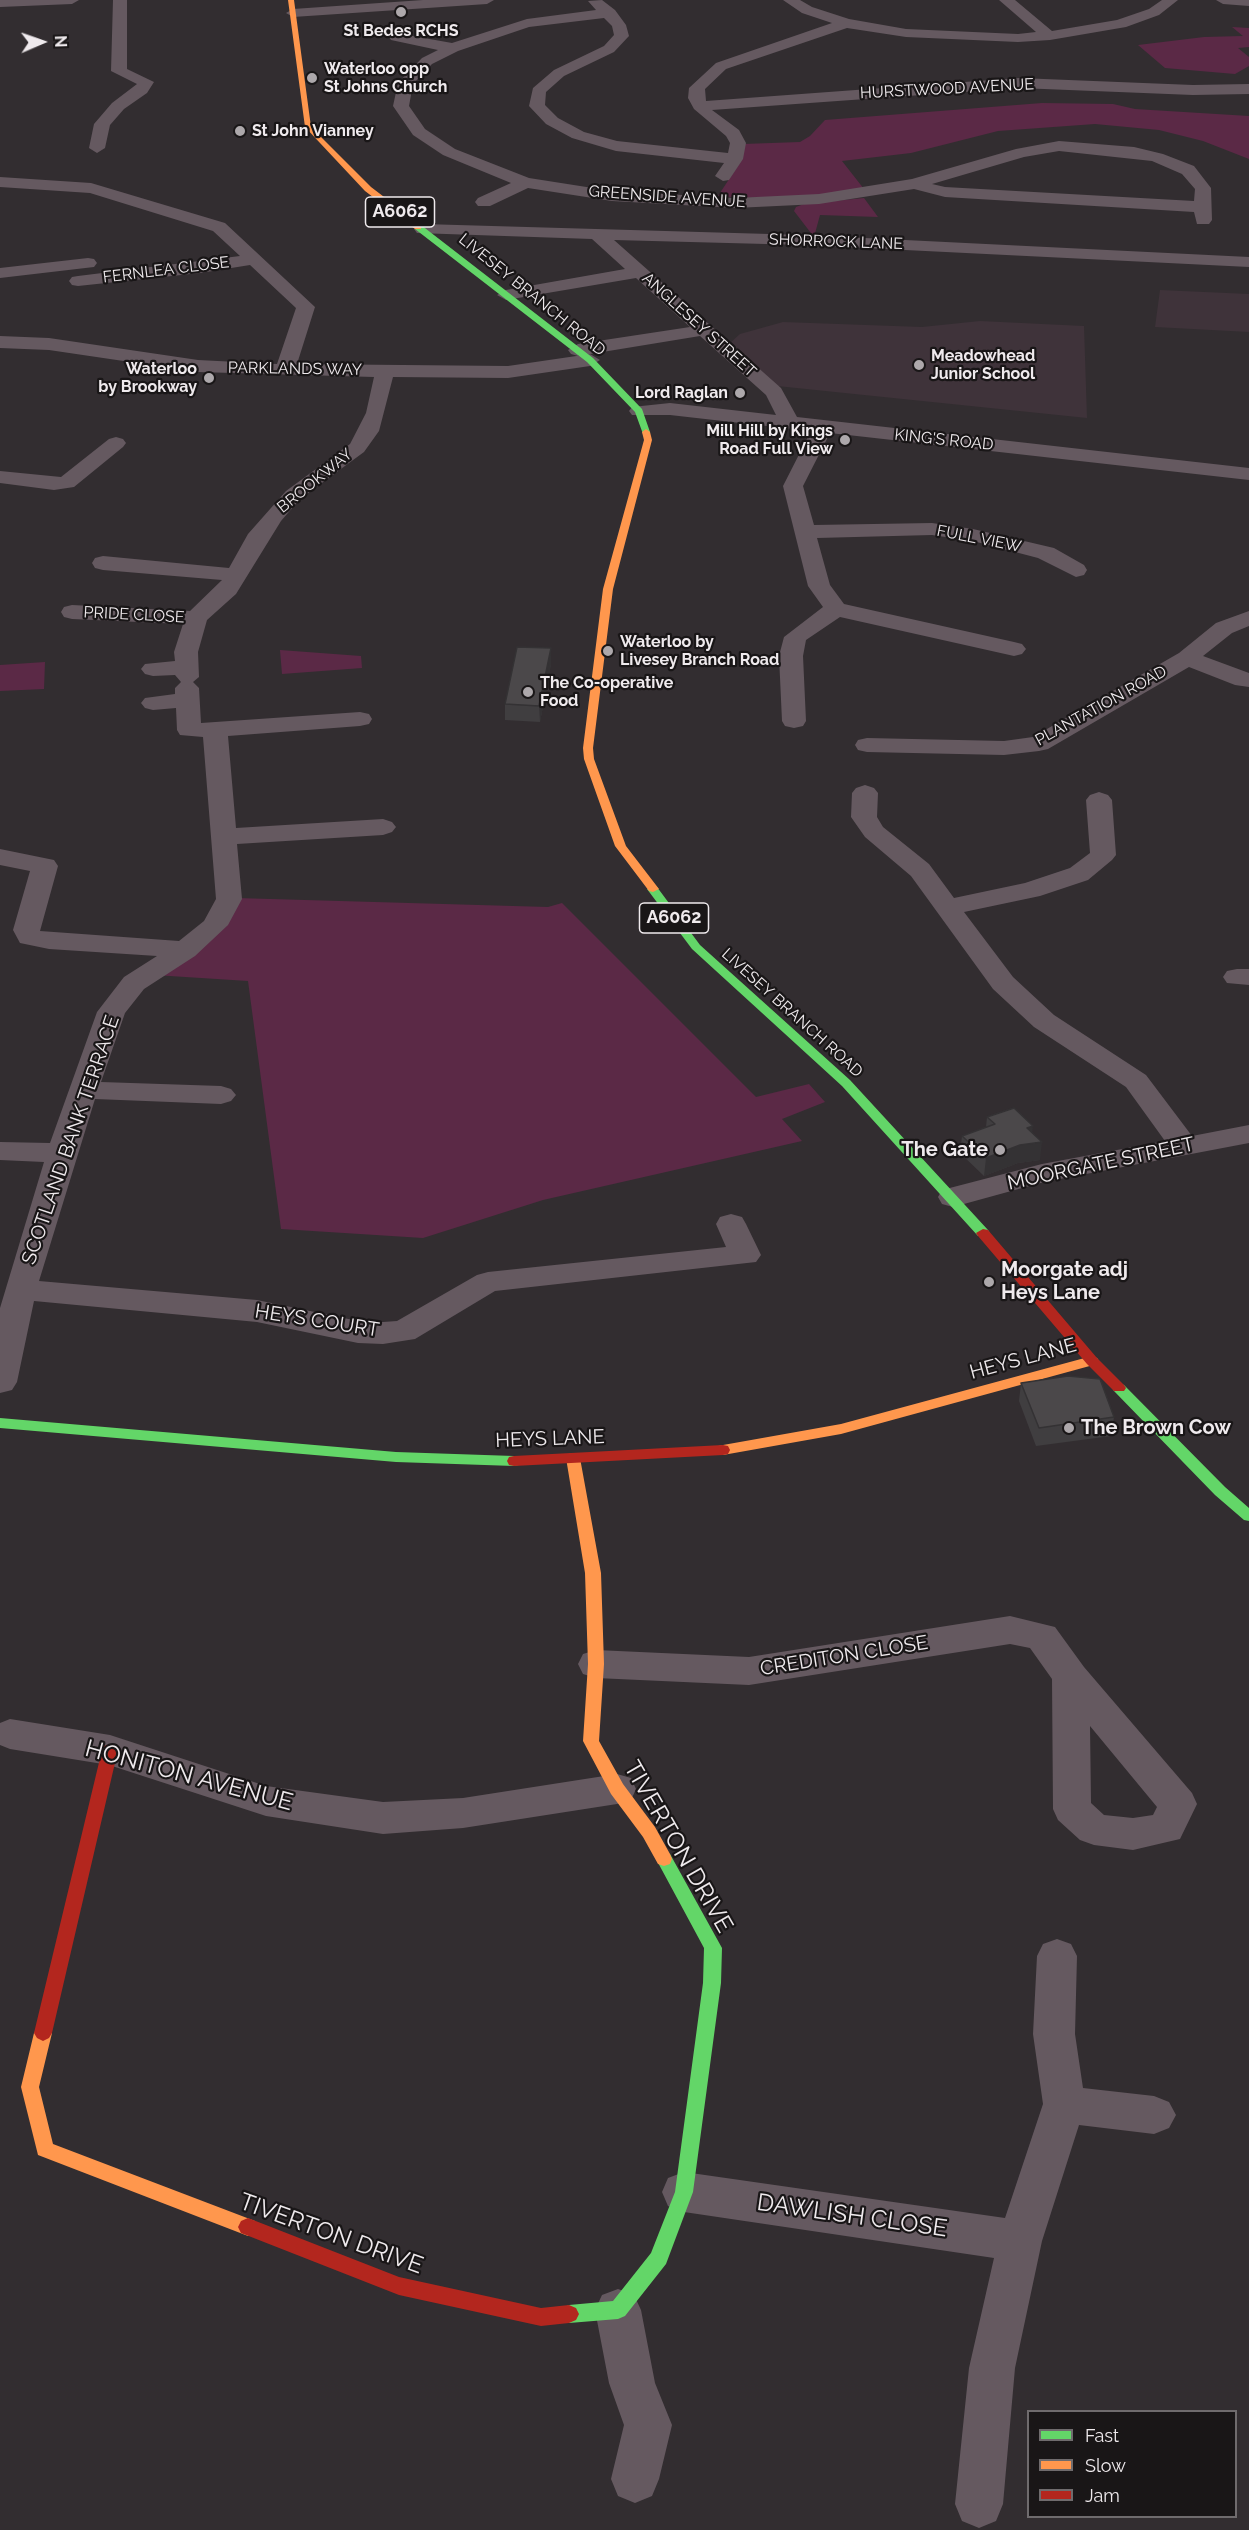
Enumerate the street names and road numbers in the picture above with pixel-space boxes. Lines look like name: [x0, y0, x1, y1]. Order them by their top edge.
street label: HURSTWOOD AVENUE: [859, 75, 1035, 103]
street label: GREENSIDE AVENUE: [588, 182, 746, 212]
road number: A6062: [366, 197, 434, 227]
street label: LIVESEY BRANCH ROAD: [455, 230, 609, 360]
street label: SHORROCK LANE: [769, 230, 903, 254]
street label: FERNLEA CLOSE: [102, 253, 230, 287]
street label: ANGLESEY STREET: [638, 269, 760, 381]
street label: PARKLANDS WAY: [228, 358, 362, 380]
street label: KING'S ROAD: [894, 425, 994, 455]
street label: BROOKWAY: [274, 445, 356, 517]
street label: FULL VIEW: [935, 521, 1023, 557]
street label: PRIDE CLOSE: [83, 603, 185, 627]
street label: PLANTATION ROAD: [1032, 662, 1170, 750]
road number: A6062: [640, 903, 708, 933]
street label: LIVESEY BRANCH ROAD: [718, 945, 866, 1081]
street label: SCOTLAND BANK TERRACE: [17, 1012, 125, 1268]
street label: MOORGATE STREET: [1005, 1132, 1197, 1196]
street label: HEYS COURT: [253, 1299, 381, 1343]
street label: HEYS LANE: [967, 1333, 1079, 1385]
street label: HEYS LANE: [495, 1425, 605, 1453]
street label: CREDITON CLOSE: [758, 1631, 930, 1681]
street label: HONITON AVENUE: [82, 1734, 296, 1818]
street label: TIVERTON DRIVE: [617, 1756, 739, 1938]
street label: TIVERTON DRIVE: [235, 2187, 427, 2281]
street label: DAWLISH CLOSE: [755, 2188, 949, 2244]

